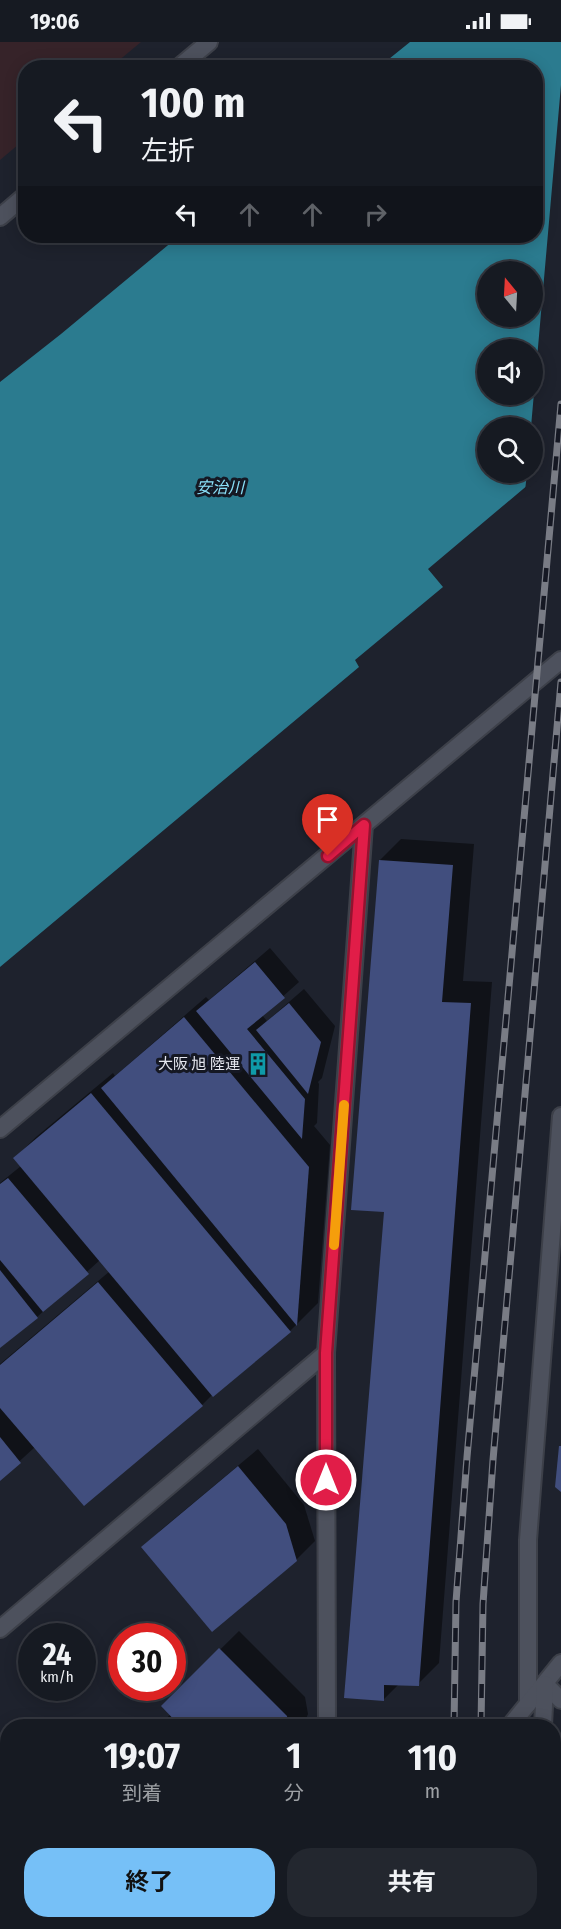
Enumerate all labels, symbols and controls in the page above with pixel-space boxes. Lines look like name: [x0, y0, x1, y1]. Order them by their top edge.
text: 19:06: [30, 8, 79, 35]
text: 100 m: [141, 78, 245, 128]
icon: left: [42, 84, 120, 162]
text: 左折: [141, 135, 195, 167]
icon: left: [170, 198, 203, 231]
icon: ahead: [233, 198, 266, 231]
icon: ahead: [296, 198, 329, 231]
icon: right: [359, 198, 392, 231]
north arrow: [477, 261, 543, 327]
map controls: [477, 261, 543, 483]
button: sound: [477, 339, 543, 405]
button: search: [477, 417, 543, 483]
water label: 安治川: [196, 478, 246, 497]
pin: [302, 794, 353, 856]
icon: arrive: [311, 803, 344, 836]
building icon: 大阪 旭 陸運: [245, 1051, 271, 1077]
place label: 大阪 旭 陸運: [158, 1055, 240, 1073]
position arrow: [294, 1448, 358, 1512]
speed limit sign: 30: [108, 1623, 186, 1701]
text: 24: [43, 1637, 71, 1673]
text: km/h: [40, 1668, 74, 1686]
text: 19:07: [104, 1734, 180, 1778]
text: 1: [286, 1734, 302, 1778]
text: 110: [408, 1736, 457, 1780]
text: m: [425, 1779, 440, 1803]
text: 到着: [122, 1781, 162, 1805]
text: 分: [284, 1781, 304, 1805]
button: 終了: [24, 1848, 275, 1917]
button: 共有: [287, 1848, 537, 1917]

